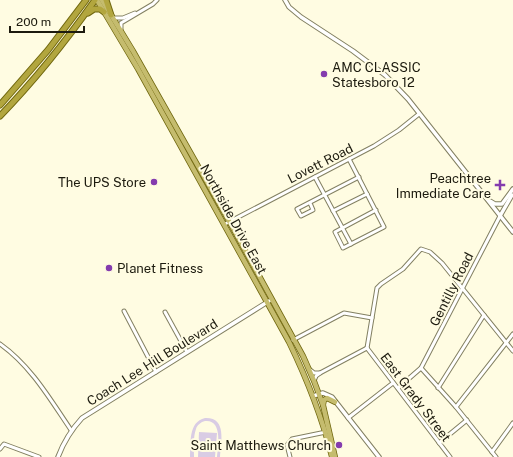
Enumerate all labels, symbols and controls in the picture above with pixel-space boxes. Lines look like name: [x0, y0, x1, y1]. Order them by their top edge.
scale bar: [10, 8, 84, 34]
text: 200 m: [16, 15, 51, 29]
place label: AMC CLASSIC Statesboro 12: [332, 60, 421, 90]
marker: AMC CLASSIC Statesboro 12: [319, 69, 329, 79]
street label: Lovett Road: [285, 141, 355, 186]
street label: Northside Drive East: [197, 162, 270, 277]
place label: Peachtree Immediate Care: [396, 171, 491, 201]
place label: The UPS Store: [58, 175, 146, 190]
marker: The UPS Store: [149, 177, 159, 187]
marker: Peachtree Immediate Care: [494, 179, 506, 191]
street label: Gentilly Road: [426, 250, 476, 329]
place label: Planet Fitness: [117, 261, 203, 276]
marker: Planet Fitness: [104, 263, 114, 273]
street label: Coach Lee Hill Boulevard: [84, 316, 220, 409]
street label: East Grady Street: [377, 350, 454, 445]
place label: Saint Matthews Church: [191, 438, 331, 453]
marker: Saint Matthews Church: [334, 440, 344, 450]

